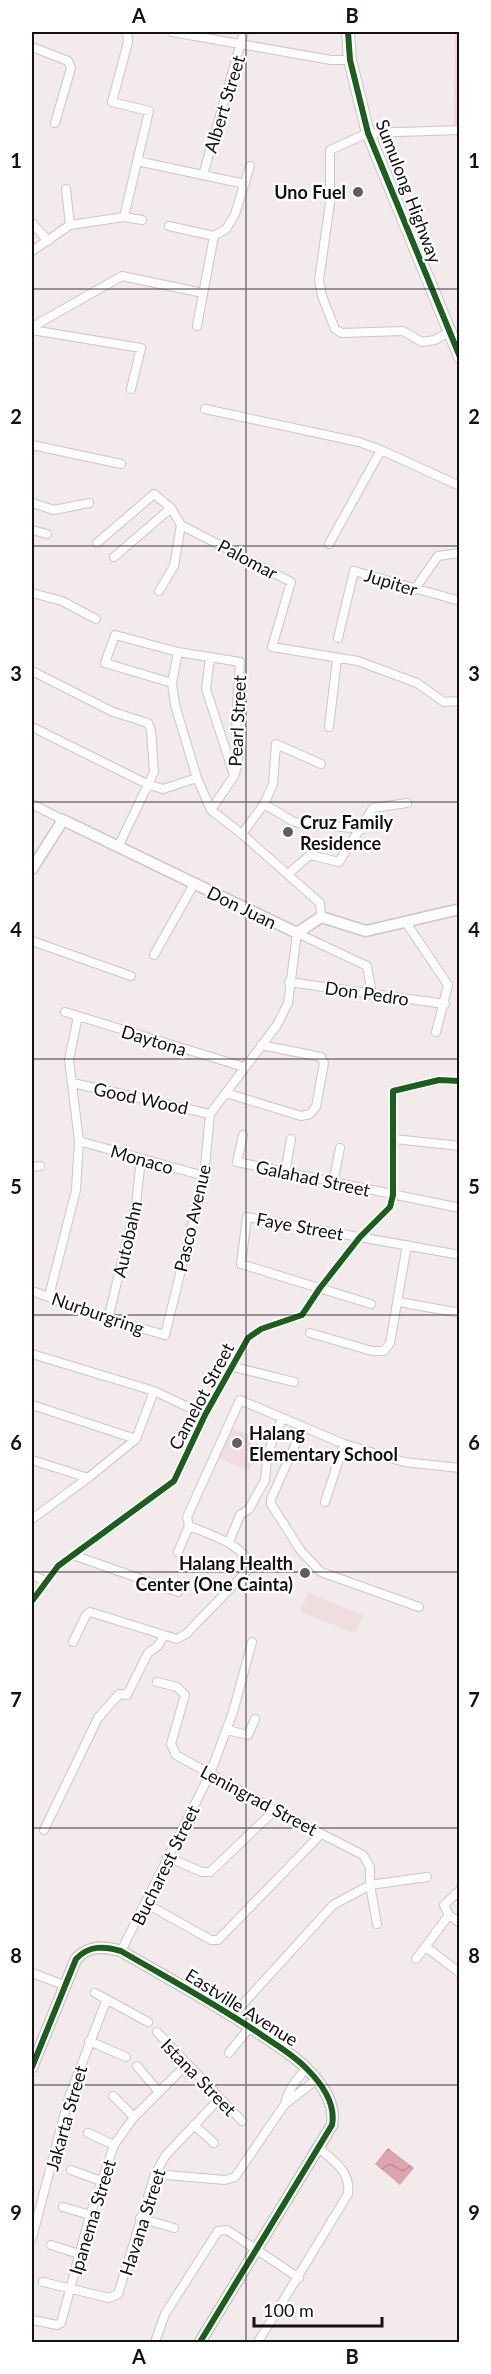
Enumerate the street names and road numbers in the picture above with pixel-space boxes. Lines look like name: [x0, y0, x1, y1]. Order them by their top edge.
street label: Albert Street: [199, 52, 249, 156]
street label: Sumulong Highway: [371, 116, 447, 267]
street label: Palomar: [214, 534, 282, 584]
street label: Jupiter: [362, 564, 421, 601]
street label: Pearl Street: [224, 674, 250, 767]
street label: Don Juan: [204, 881, 280, 933]
street label: Don Pedro: [324, 976, 410, 1010]
street label: Daytona: [119, 1020, 189, 1060]
street label: Good Wood: [92, 1077, 190, 1119]
street label: Monaco: [108, 1140, 176, 1178]
street label: Galahad Street: [254, 1155, 373, 1201]
street label: Pasco Avenue: [169, 1162, 215, 1274]
street label: Autobahn: [108, 1199, 146, 1279]
street label: Faye Street: [255, 1208, 346, 1245]
street label: Nurburgring: [49, 1287, 147, 1339]
street label: Camelot Street: [164, 1338, 239, 1453]
street label: Leningrad Street: [197, 1760, 322, 1840]
street label: Bucharest Street: [126, 1801, 204, 1929]
street label: Eastville Avenue: [182, 1964, 302, 2050]
street label: Istana Street: [157, 2034, 242, 2121]
street label: Jakarta Street: [41, 2062, 92, 2173]
street label: Ipanema Street: [64, 2156, 120, 2277]
street label: Havana Street: [114, 2165, 170, 2278]

